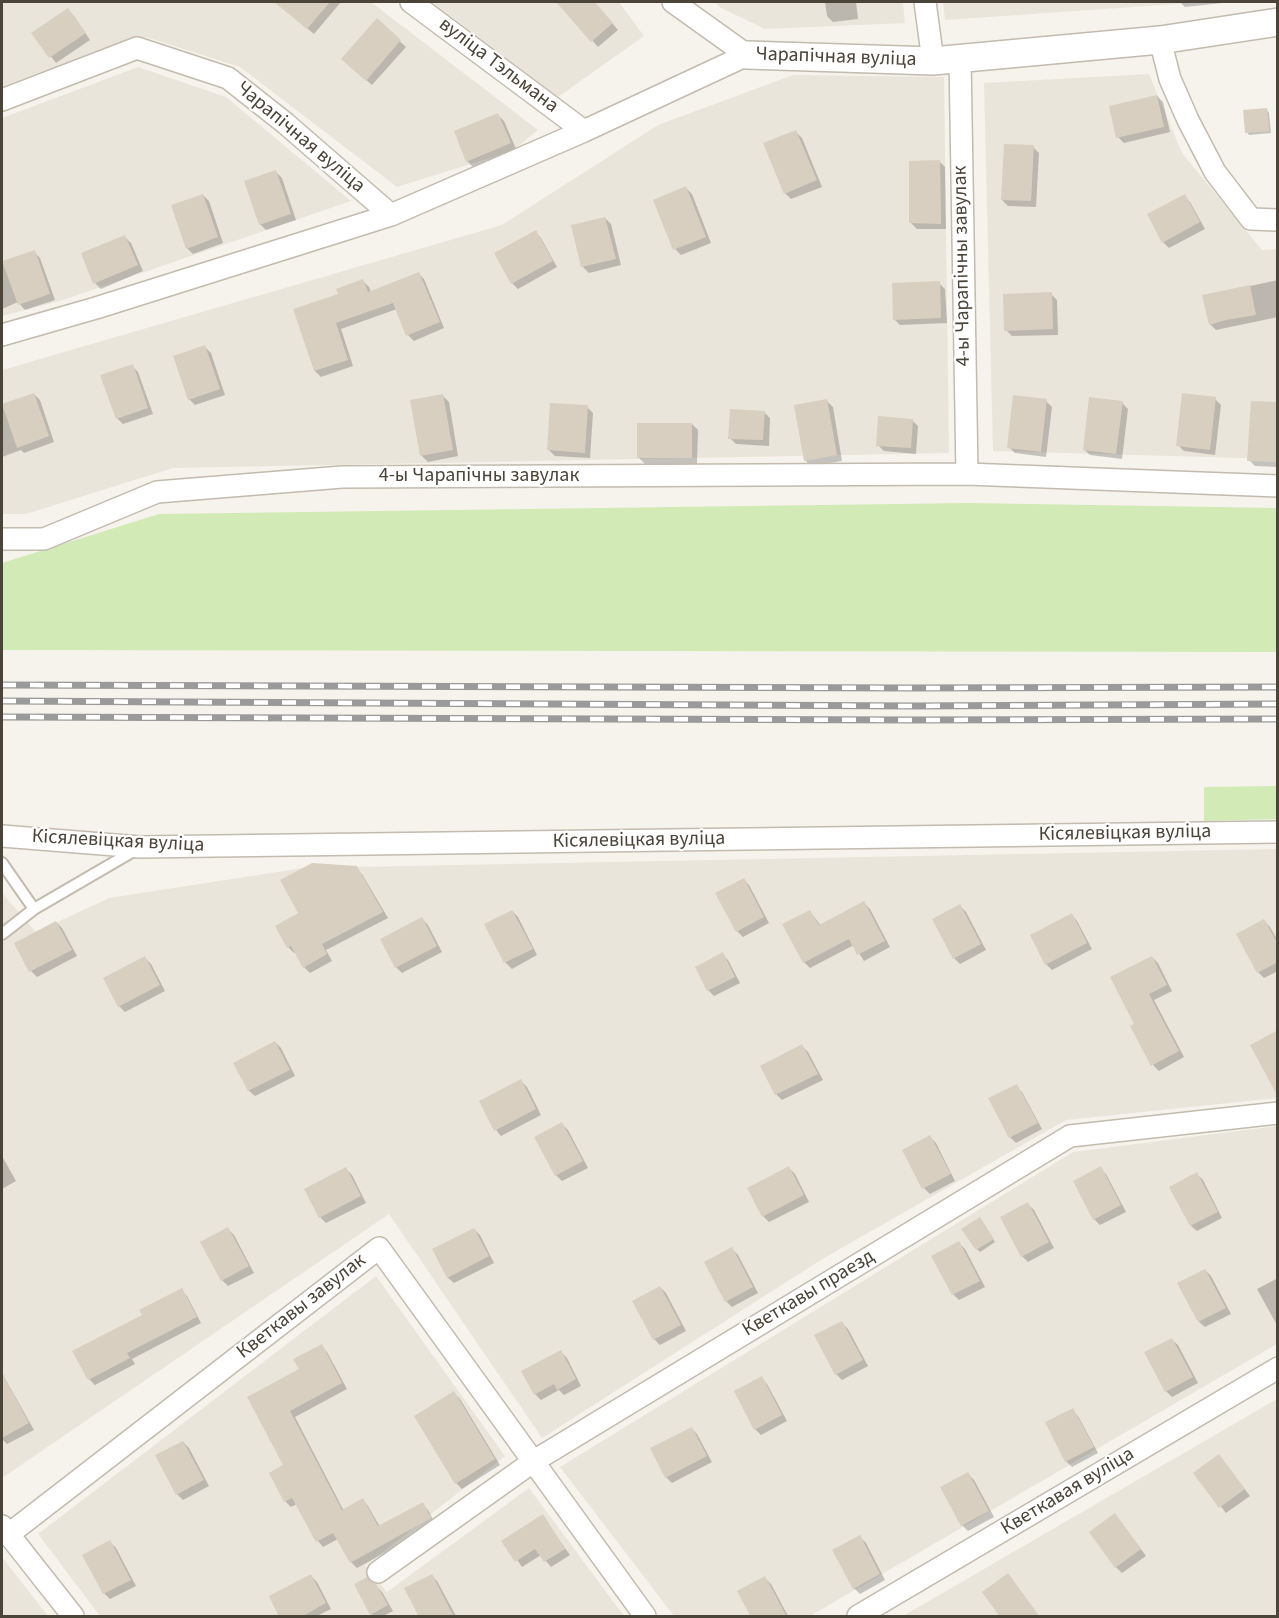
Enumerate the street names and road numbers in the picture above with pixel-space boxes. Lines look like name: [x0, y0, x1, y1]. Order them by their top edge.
street label: вуліца Тэльмана: [433, 13, 563, 119]
street label: Чарапічная вуліца: [755, 43, 917, 73]
street label: Чарапічная вуліца: [231, 77, 369, 199]
street label: 4-ы Чарапічны завулак: [949, 166, 977, 366]
street label: 4-ы Чарапічны завулак: [379, 465, 579, 489]
street label: Кісялевіцкая вуліца: [1038, 820, 1212, 848]
street label: Кісялевіцкая вуліца: [31, 825, 205, 859]
street label: Кісялевіцкая вуліца: [552, 827, 726, 855]
street label: Кветкавы праезд: [739, 1245, 879, 1343]
street label: Кветкавы завулак: [233, 1249, 371, 1365]
street label: Кветкавая вуліца: [997, 1443, 1139, 1541]

